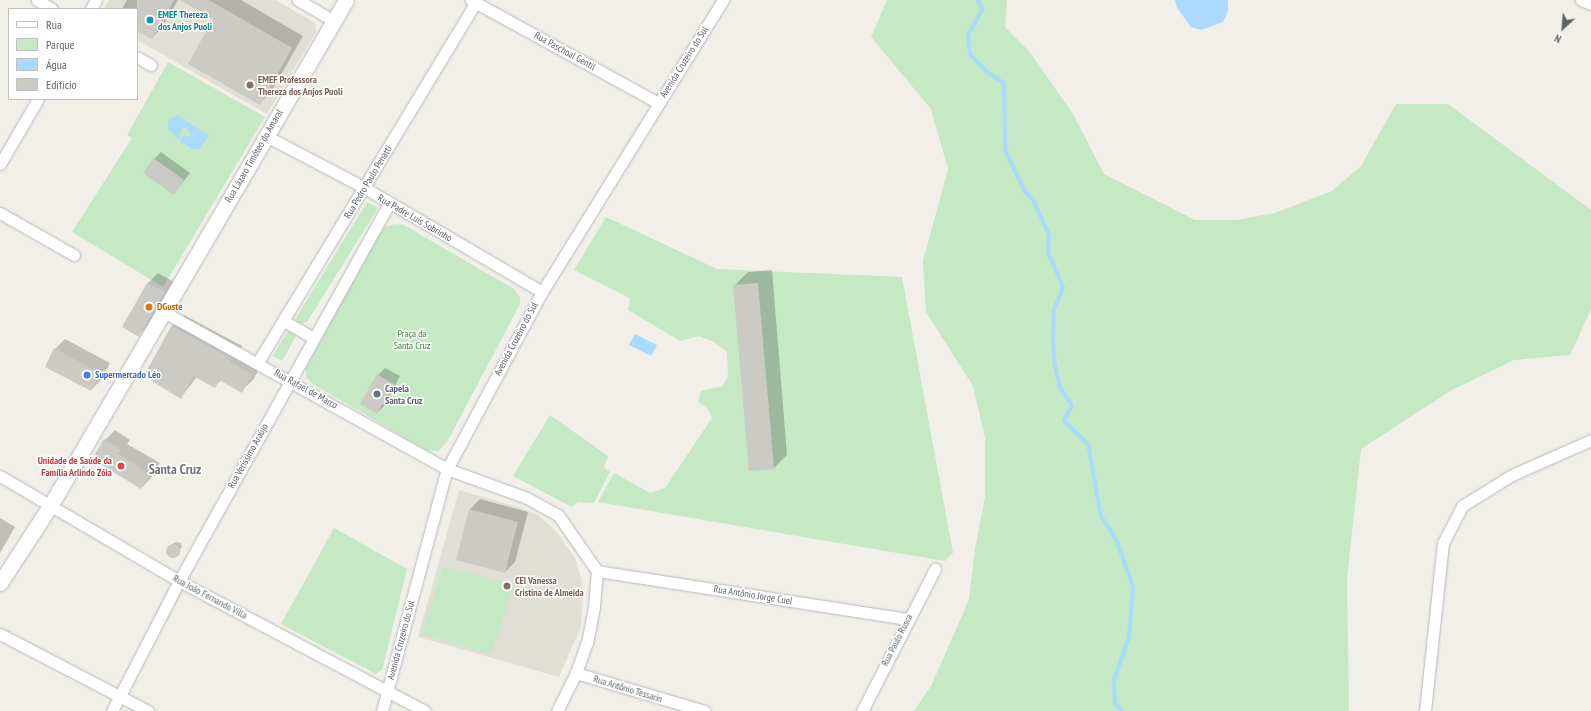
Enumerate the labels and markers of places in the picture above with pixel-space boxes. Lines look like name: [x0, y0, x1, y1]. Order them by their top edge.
place label: EMEF Thereza dos Anjos Puoli: [158, 8, 212, 32]
marker: EMEF Thereza dos Anjos Puoli: [145, 15, 155, 25]
place label: EMEF Professora Thereza dos Anjos Puoli: [258, 73, 343, 96]
marker: EMEF Professora Thereza dos Anjos Puoli: [245, 80, 255, 90]
place label: DGuste: [157, 301, 183, 313]
marker: DGuste: [144, 302, 154, 312]
place label: Supermercado Léo: [95, 369, 161, 381]
marker: Supermercado Léo: [82, 370, 92, 380]
place label: Capela Santa Cruz: [385, 382, 423, 406]
marker: Capela Santa Cruz: [372, 389, 382, 399]
place label: Unidade de Saúde da Família Arlindo Zóia: [38, 454, 112, 478]
marker: Unidade de Saúde da Família Arlindo Zóia: [115, 460, 127, 472]
place label: CEI Vanessa Cristina de Almeida: [515, 574, 584, 598]
marker: CEI Vanessa Cristina de Almeida: [502, 581, 512, 591]

